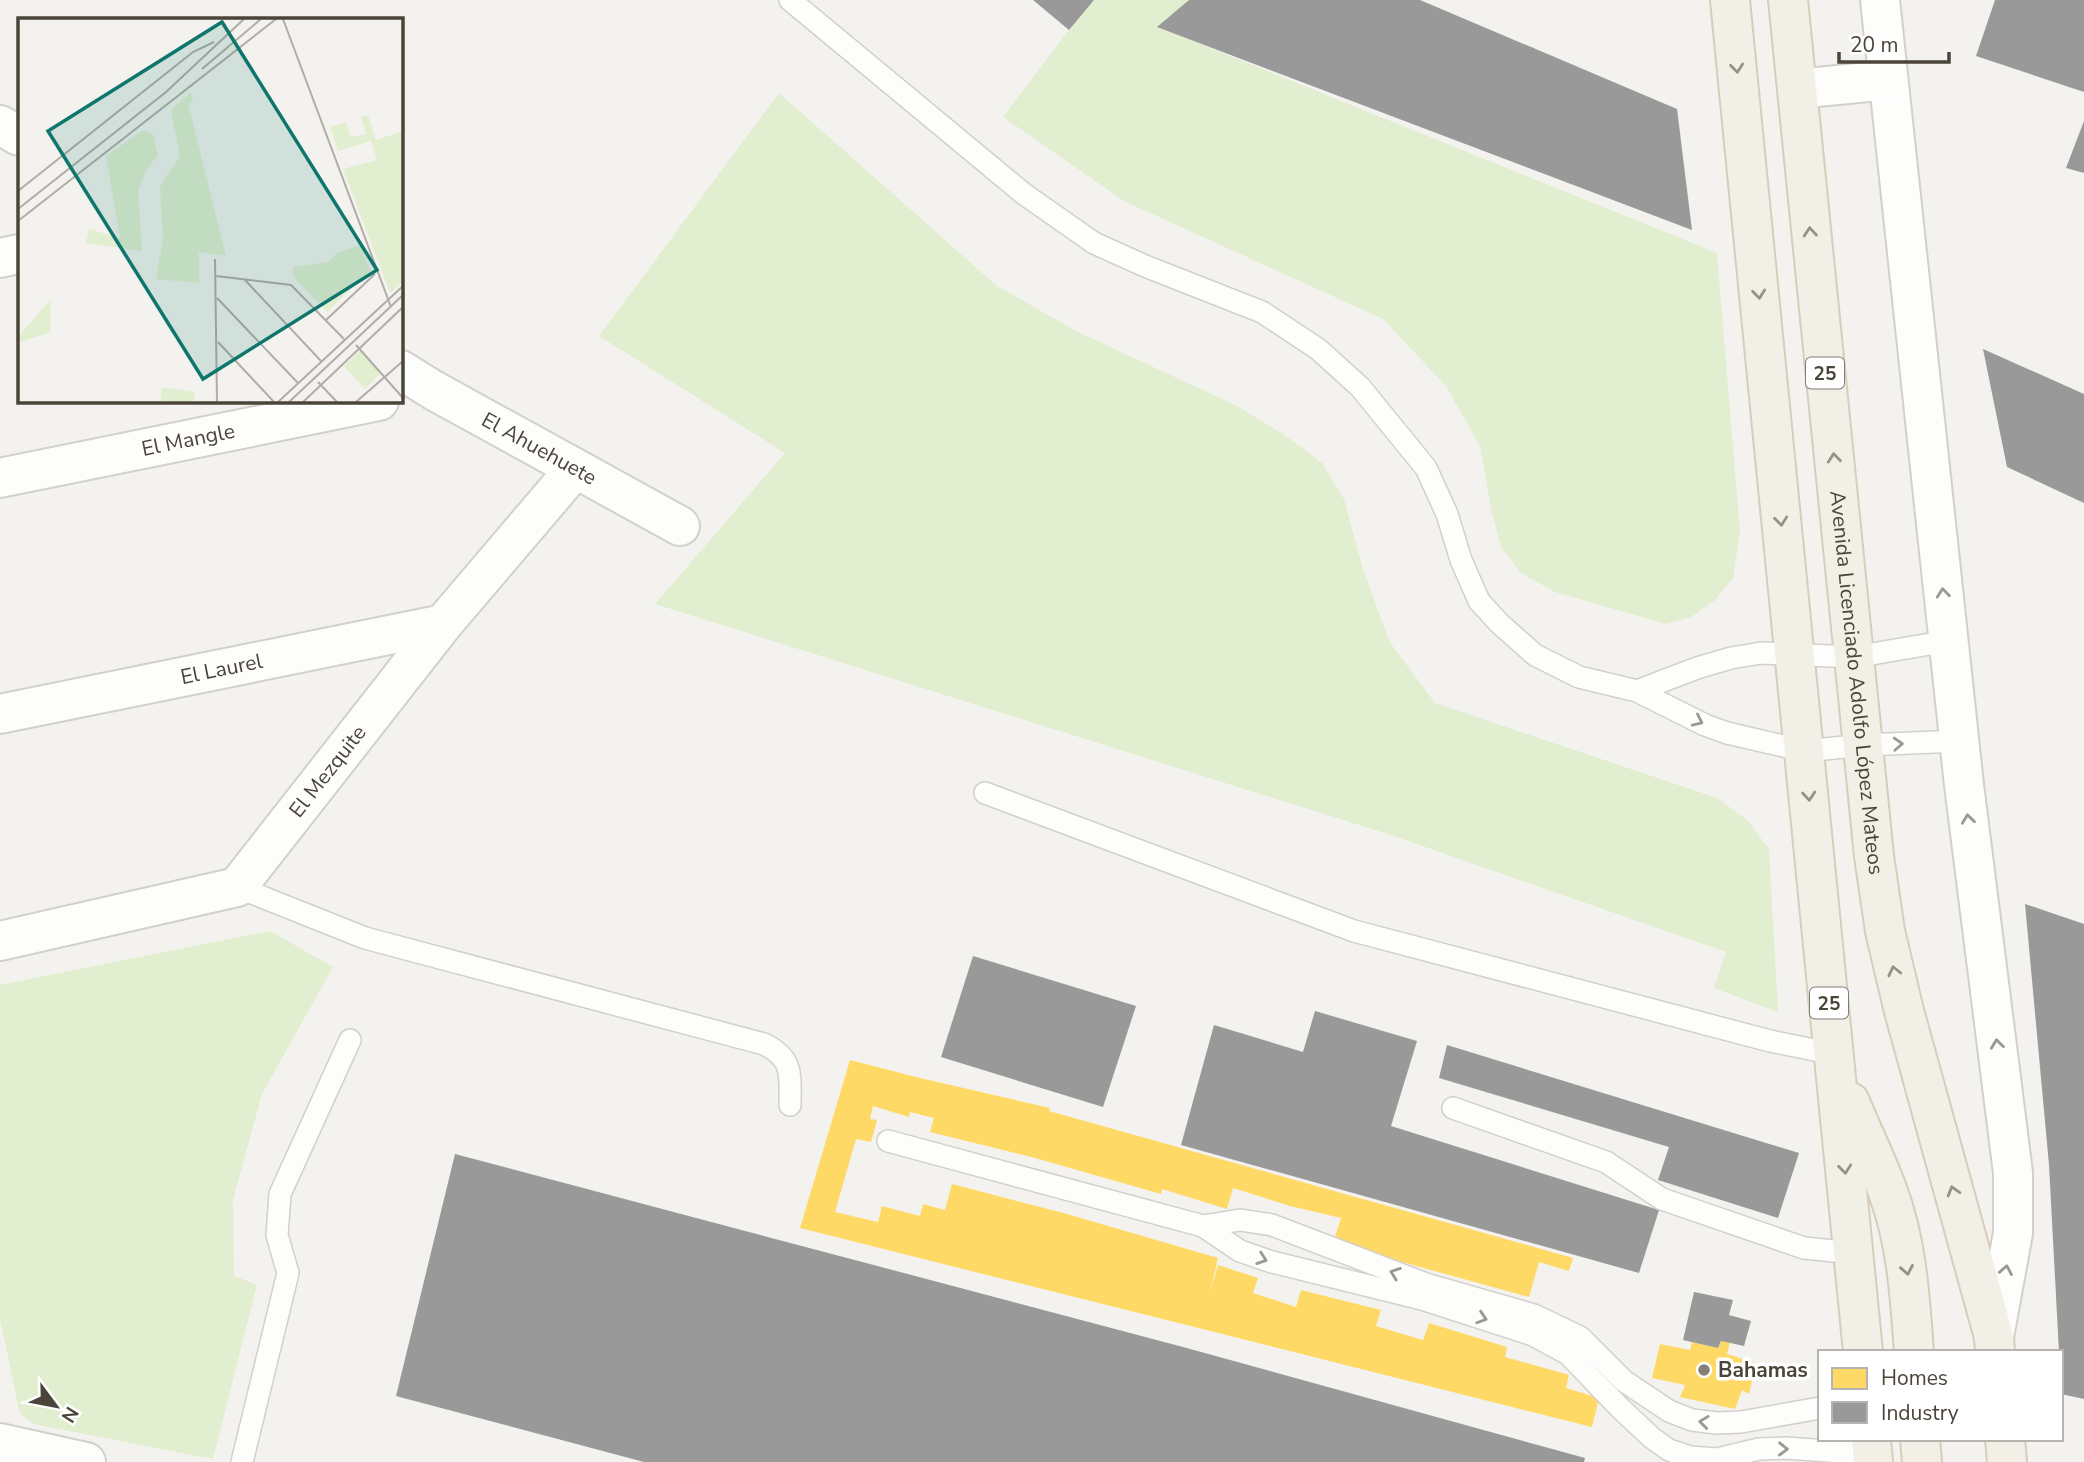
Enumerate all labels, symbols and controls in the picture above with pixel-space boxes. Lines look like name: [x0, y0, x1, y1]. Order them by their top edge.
inset map: [18, 18, 402, 402]
scale bar: [1839, 21, 1949, 65]
text: 20 m: [1850, 31, 1899, 59]
one-way arrow: [1729, 62, 1744, 74]
one-way arrow: [1803, 226, 1818, 238]
one-way arrow: [1751, 289, 1766, 300]
road number: 25: [1806, 358, 1844, 388]
street label: El Ahuehuete: [477, 405, 602, 491]
street label: El Mangle: [139, 417, 237, 463]
one-way arrow: [1826, 452, 1841, 464]
street label: Avenida Licenciado Adolfo López Mateos: [1823, 489, 1891, 877]
one-way arrow: [1773, 516, 1788, 527]
one-way arrow: [1936, 587, 1951, 598]
street label: El Laurel: [178, 647, 266, 691]
one-way arrow: [1691, 713, 1703, 727]
street label: El Mezquite: [283, 719, 372, 823]
one-way arrow: [1892, 736, 1903, 751]
one-way arrow: [1802, 790, 1817, 802]
one-way arrow: [1960, 813, 1975, 825]
one-way arrow: [1888, 965, 1903, 977]
road number: 25: [1810, 987, 1848, 1018]
one-way arrow: [1990, 1039, 2005, 1050]
one-way arrow: [1838, 1163, 1853, 1174]
one-way arrow: [1946, 1186, 1961, 1198]
one-way arrow: [1256, 1251, 1268, 1265]
one-way arrow: [1899, 1264, 1914, 1276]
one-way arrow: [1998, 1264, 2013, 1276]
one-way arrow: [1389, 1267, 1401, 1281]
one-way arrow: [1475, 1310, 1487, 1324]
legend: [1818, 1350, 2063, 1441]
place label: Bahamas: [1718, 1356, 1808, 1384]
marker: Bahamas: [1696, 1362, 1712, 1378]
text: Homes: [1881, 1364, 1948, 1392]
north arrow: [21, 1371, 91, 1441]
text: Industry: [1881, 1399, 1959, 1427]
text: N: [55, 1402, 84, 1427]
one-way arrow: [1698, 1414, 1710, 1429]
one-way arrow: [1778, 1441, 1789, 1456]

